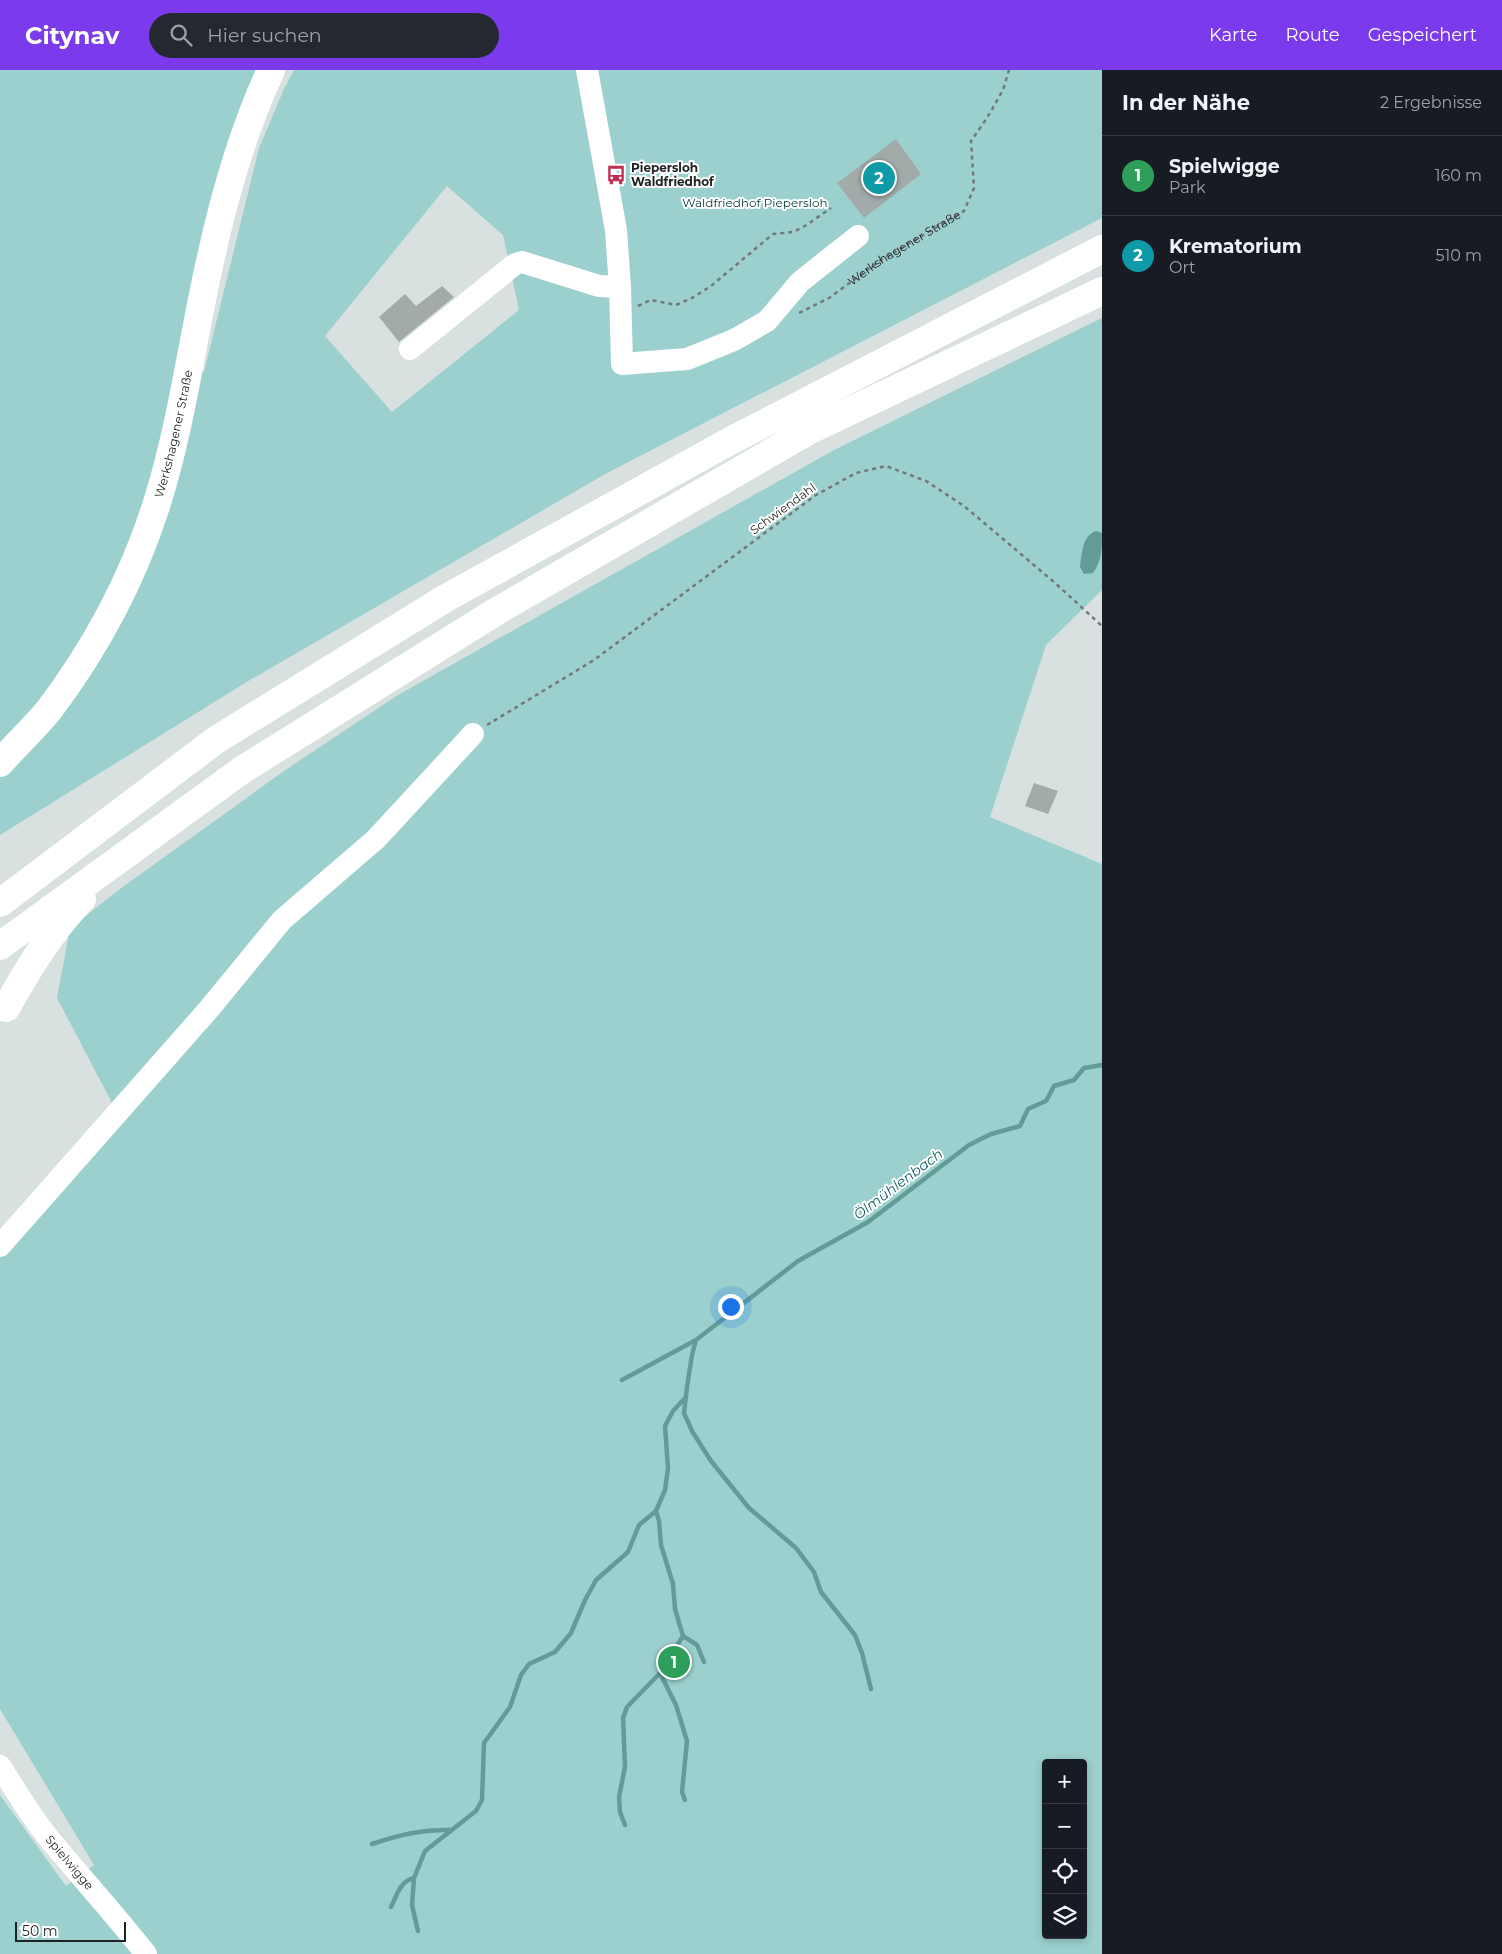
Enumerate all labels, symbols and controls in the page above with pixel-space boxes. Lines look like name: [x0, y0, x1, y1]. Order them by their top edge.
search box: [149, 13, 499, 58]
text: Citynav: [25, 21, 119, 50]
icon: search: [167, 21, 195, 49]
text: Hier suchen: [207, 24, 322, 47]
text: Karte: [1209, 24, 1257, 46]
text: Route: [1285, 24, 1340, 46]
text: Gespeichert: [1368, 24, 1477, 46]
text: In der Nähe: [1122, 90, 1250, 115]
text: 2 Ergebnisse: [1380, 93, 1482, 112]
text: Spielwigge: [1169, 155, 1280, 178]
pin: 2: [863, 159, 895, 197]
place label: Piepersloh Waldfriedhof: [631, 160, 715, 189]
bus stop icon: Piepersloh Waldfriedhof: [605, 164, 627, 186]
text: 1: [1135, 166, 1141, 185]
text: 160 m: [1435, 166, 1482, 185]
text: Park: [1169, 178, 1206, 197]
park label: Waldfriedhof Piepersloh: [682, 195, 828, 210]
street label: Werkshagener Straße: [845, 207, 963, 289]
text: Krematorium: [1169, 235, 1302, 258]
text: 2: [1133, 246, 1143, 265]
text: 510 m: [1435, 246, 1482, 265]
text: Ort: [1169, 258, 1196, 277]
street label: Werkshagener Straße: [151, 369, 195, 499]
street label: Schwiendahl: [747, 480, 819, 538]
water label: Ölmühlenbach: [850, 1145, 946, 1223]
your location: [718, 1294, 744, 1320]
pin: 1: [658, 1643, 690, 1681]
map controls: [1042, 1759, 1087, 1939]
button: +: [1042, 1759, 1087, 1804]
button: −: [1042, 1804, 1087, 1849]
street label: Spielwigge: [42, 1832, 97, 1893]
button: locate: [1042, 1849, 1087, 1894]
button: layers: [1042, 1894, 1087, 1939]
scale bar: [15, 1919, 126, 1942]
text: 50 m: [22, 1922, 58, 1940]

